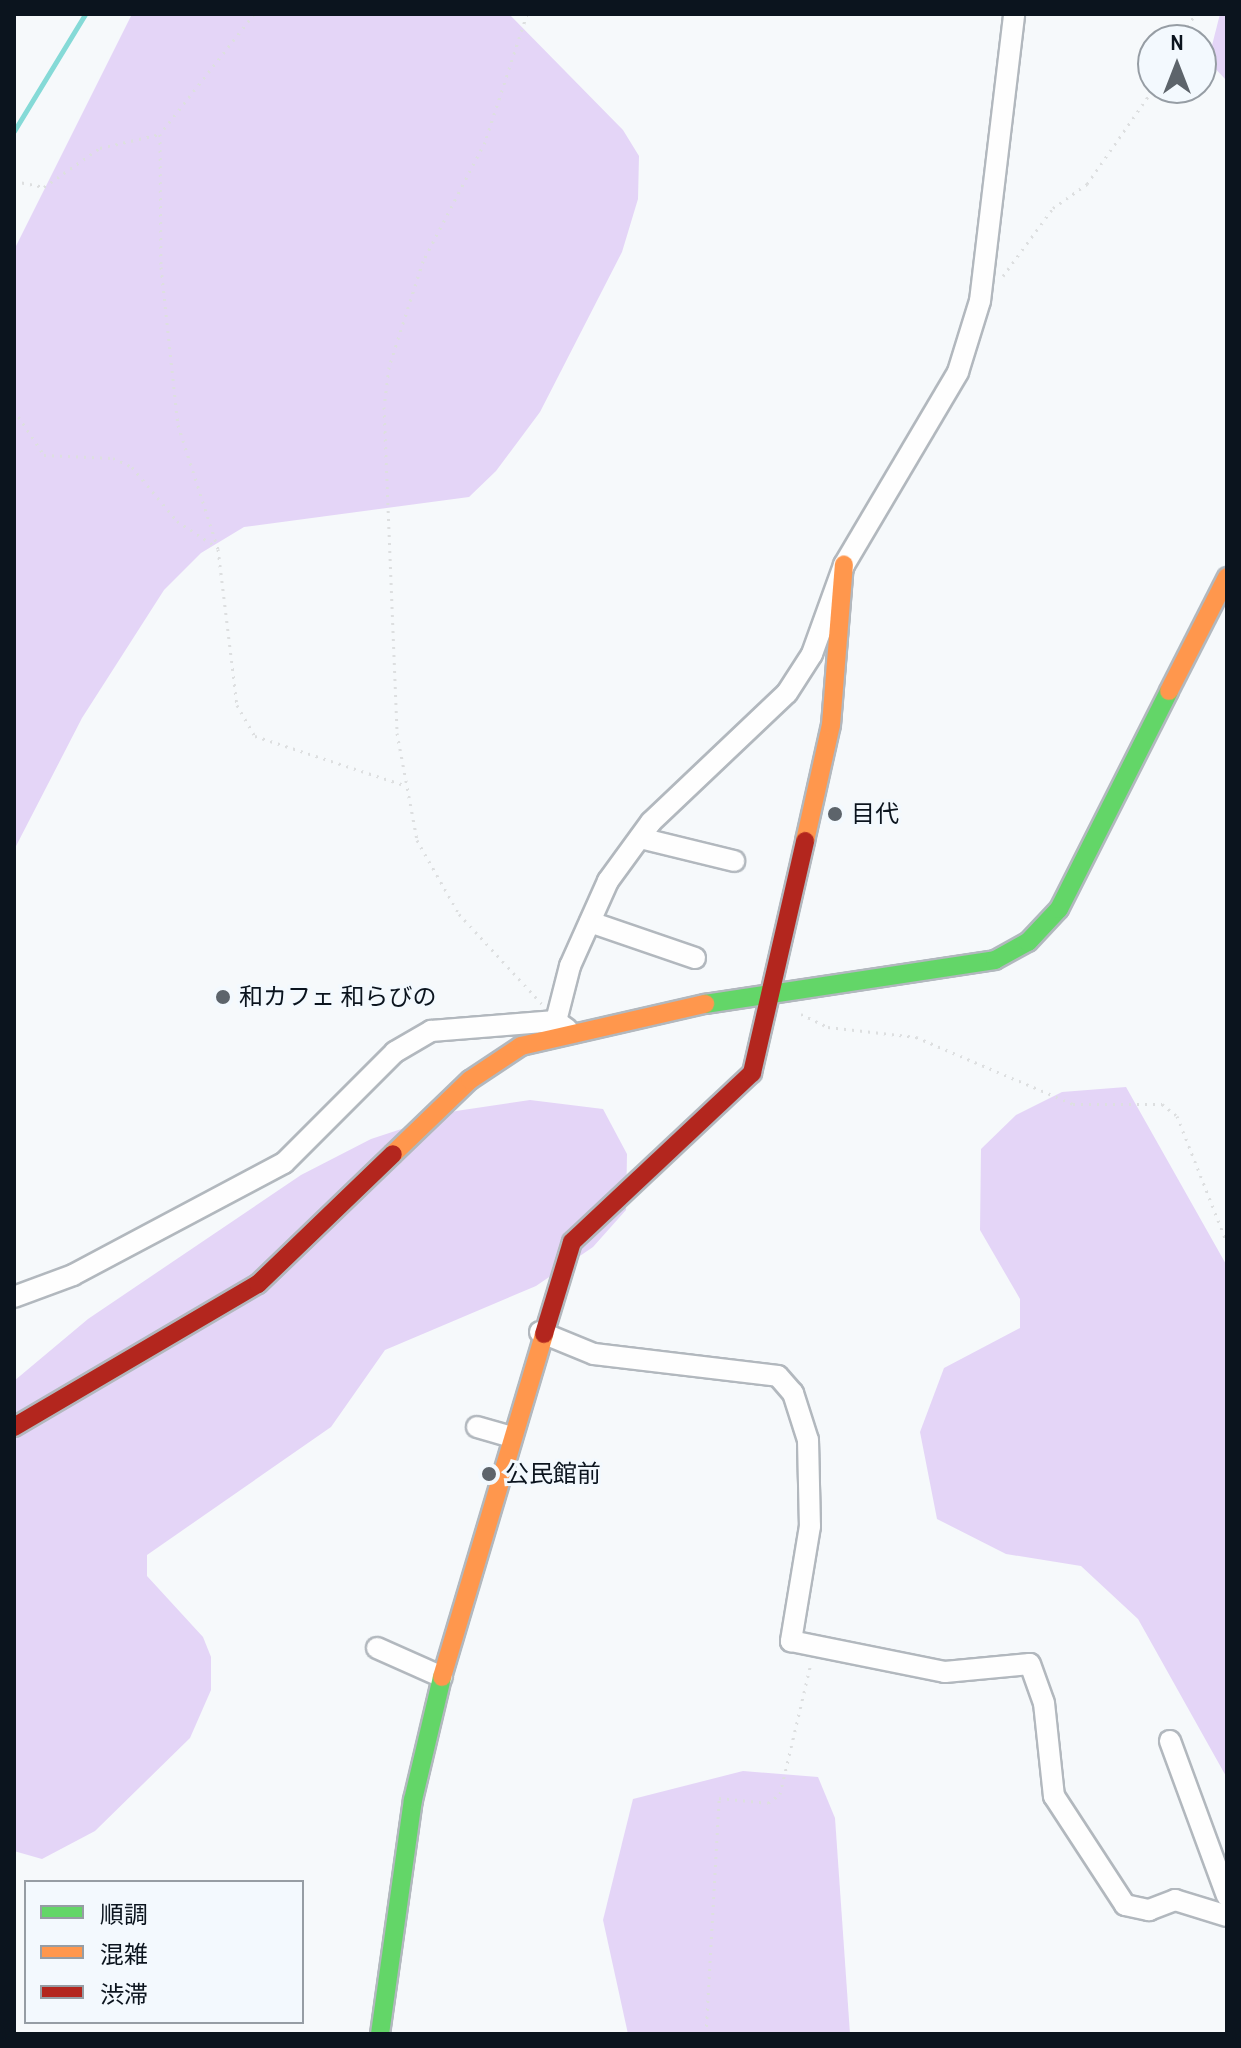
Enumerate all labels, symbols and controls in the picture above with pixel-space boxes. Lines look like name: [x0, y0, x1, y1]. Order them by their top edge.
north arrow: [1137, 24, 1217, 104]
text: N: [1170, 27, 1184, 57]
place label: 目代: [851, 800, 899, 828]
marker: 目代: [826, 805, 844, 823]
place label: 和カフェ 和らびの: [239, 983, 436, 1011]
marker: 和カフェ 和らびの: [214, 988, 232, 1006]
place label: 公民館前: [505, 1460, 601, 1488]
marker: 公民館前: [480, 1465, 498, 1483]
legend: [24, 1880, 304, 2024]
text: 順調: [100, 1898, 148, 1930]
text: 混雑: [100, 1938, 148, 1970]
text: 渋滞: [100, 1978, 148, 2010]

